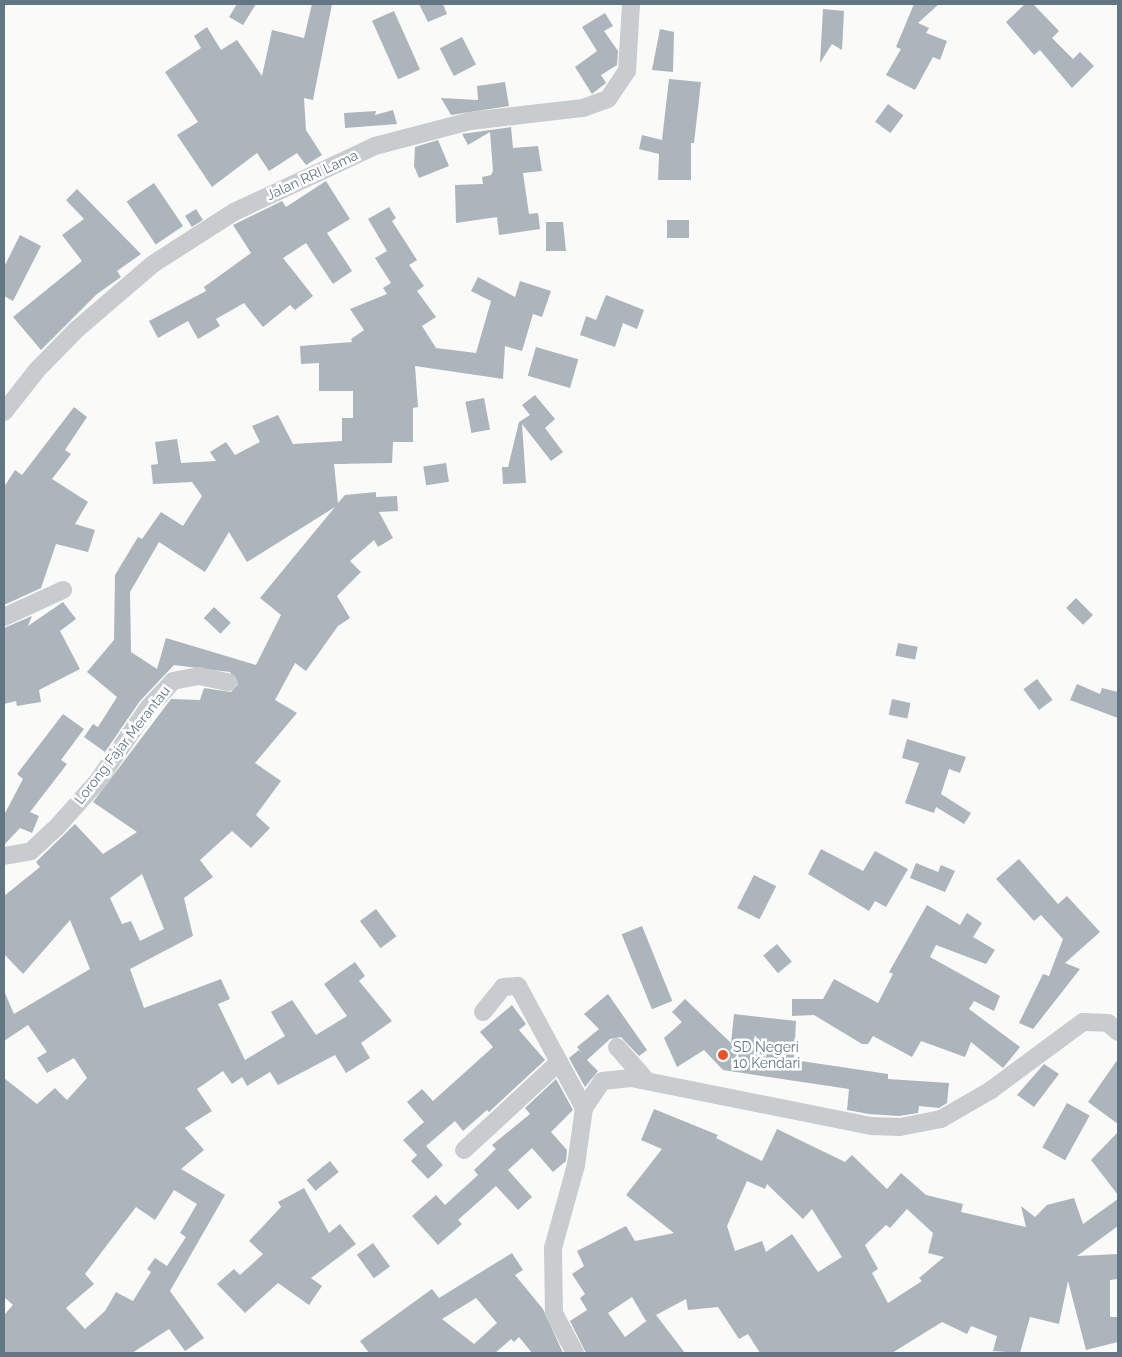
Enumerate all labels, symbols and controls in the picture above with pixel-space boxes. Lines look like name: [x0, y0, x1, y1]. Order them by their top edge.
street label: Jalan RRI Lama: [264, 146, 360, 204]
street label: Lorong Fajar Merantau: [71, 682, 173, 808]
place label: SD Negeri 10 Kendari: [733, 1039, 800, 1072]
marker: SD Negeri 10 Kendari: [717, 1049, 729, 1061]

